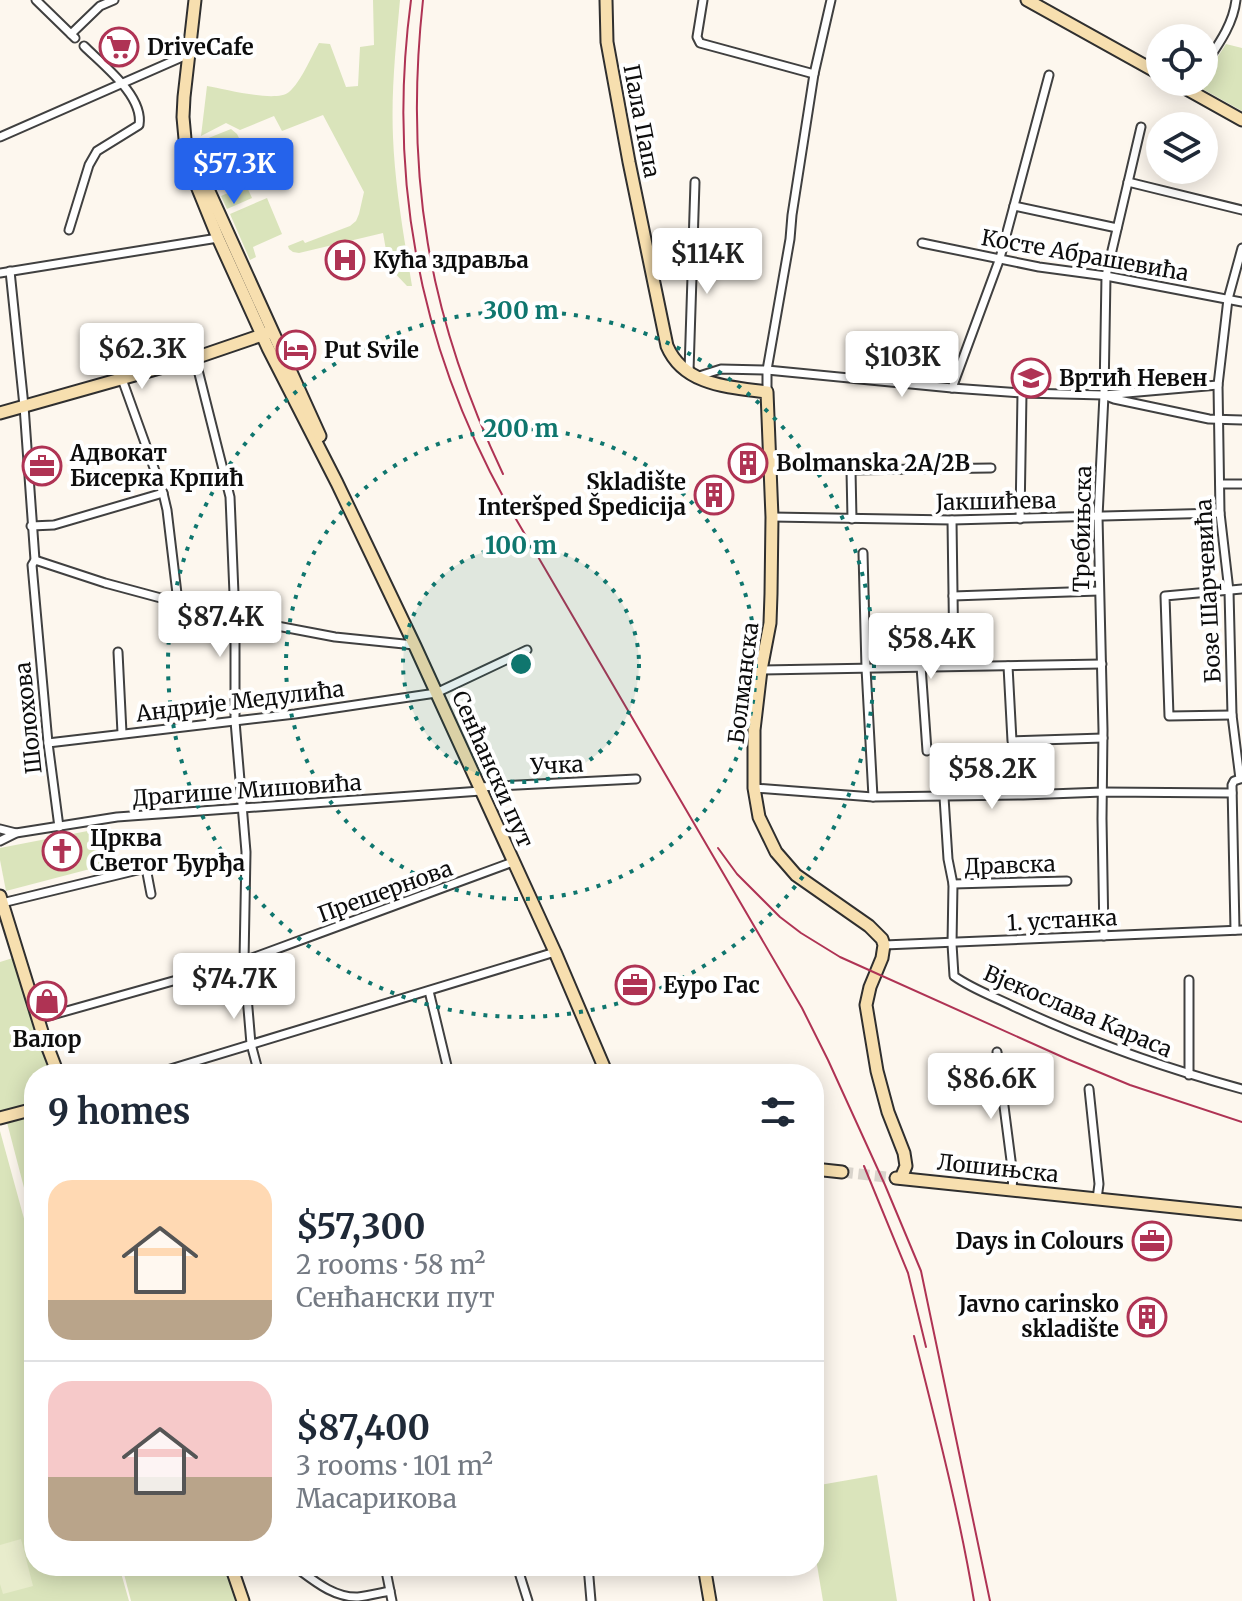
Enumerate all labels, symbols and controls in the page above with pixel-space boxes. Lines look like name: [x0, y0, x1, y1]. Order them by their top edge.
map controls: [1146, 24, 1218, 184]
button: locate: [1146, 24, 1218, 96]
supermarket icon: DriveCafe: [98, 26, 140, 68]
place label: DriveCafe: [147, 33, 254, 61]
street label: Пала Папа: [617, 62, 667, 180]
button: layers: [1146, 112, 1218, 184]
pin: $57.3K: [169, 138, 299, 206]
text: $57.3K: [192, 147, 276, 180]
street label: Косте Абрашевића: [979, 223, 1191, 287]
pin: $114K: [651, 228, 763, 296]
text: $114K: [670, 237, 744, 270]
hospital icon: Кућа здравља: [324, 239, 366, 281]
place label: Кућа здравља: [373, 246, 529, 274]
text: 300 m: [483, 295, 559, 326]
pin: $62.3K: [77, 323, 207, 391]
hotel icon: Put Svile: [275, 329, 317, 371]
pin: $103K: [846, 331, 958, 399]
text: $62.3K: [98, 332, 186, 365]
place label: Put Svile: [324, 336, 419, 364]
text: $103K: [864, 340, 940, 373]
school or university icon: Вртић Невен: [1010, 357, 1052, 399]
place label: Вртић Невен: [1059, 364, 1207, 392]
text: 200 m: [483, 413, 559, 444]
place label: Адвокат Бисерка Крпић: [69, 439, 244, 492]
building icon: Bolmanska 2A/2B: [727, 442, 769, 484]
office icon: Адвокат Бисерка Крпић: [21, 445, 63, 487]
place label: Bolmanska 2A/2B: [776, 449, 970, 477]
street label: Требињска: [1067, 465, 1097, 593]
place label: Skladište Interšped Špedicija: [478, 468, 686, 521]
building icon: Skladište Interšped Špedicija: [693, 474, 735, 516]
street label: Јакшићева: [934, 486, 1057, 516]
street label: Бозе Шарчевића: [1189, 498, 1227, 684]
text: 100 m: [485, 530, 557, 561]
pin: $87.4K: [155, 591, 285, 659]
text: $87.4K: [176, 600, 264, 633]
pin: $58.4K: [866, 613, 996, 681]
street label: Болманска: [722, 620, 764, 745]
text: $58.4K: [887, 622, 975, 655]
centre of rings: [507, 650, 535, 678]
street label: Шолохова: [8, 660, 48, 775]
street label: Андрије Медулића: [133, 674, 346, 728]
street label: Сенћански пут: [446, 686, 540, 852]
pin: $58.2K: [927, 743, 1057, 811]
street label: Учка: [529, 750, 584, 780]
text: $58.2K: [948, 752, 1036, 785]
street label: Драгише Мишовића: [131, 768, 363, 812]
place label: Црква Светог Ђурђа: [90, 824, 245, 877]
church icon: Црква Светог Ђурђа: [41, 830, 83, 872]
street label: Дравска: [964, 849, 1056, 881]
street label: Прешернова: [314, 854, 456, 928]
street label: 1. устанка: [1006, 903, 1118, 937]
pin: $74.7K: [169, 953, 299, 1021]
street label: Вјекослава Караса: [980, 959, 1177, 1063]
text: $74.7K: [191, 962, 277, 995]
office icon: Еуро Гас: [614, 964, 656, 1006]
place label: Еуро Гас: [663, 971, 760, 999]
shop icon: Валор: [26, 980, 68, 1022]
place label: Валор: [13, 1025, 81, 1053]
pin: $86.6K: [926, 1053, 1056, 1121]
text: $86.6K: [946, 1062, 1036, 1095]
icon: filters: [756, 1090, 800, 1134]
text: 9 homes: [48, 1091, 190, 1133]
street label: Лошињска: [936, 1148, 1060, 1188]
text: $57,300: [296, 1206, 426, 1248]
icon: home: [112, 1212, 208, 1308]
office icon: Days in Colours: [1131, 1220, 1173, 1262]
place label: Days in Colours: [956, 1227, 1124, 1255]
text: 2 rooms · 58 m²: [296, 1248, 485, 1281]
text: Сенћански пут: [296, 1281, 495, 1314]
place label: Javno carinsko skladište: [957, 1290, 1119, 1343]
building icon: Javno carinsko skladište: [1126, 1296, 1168, 1338]
text: $87,400: [296, 1407, 430, 1449]
icon: home: [112, 1413, 208, 1509]
text: 3 rooms · 101 m²: [296, 1449, 493, 1482]
text: Масарикова: [296, 1482, 457, 1515]

